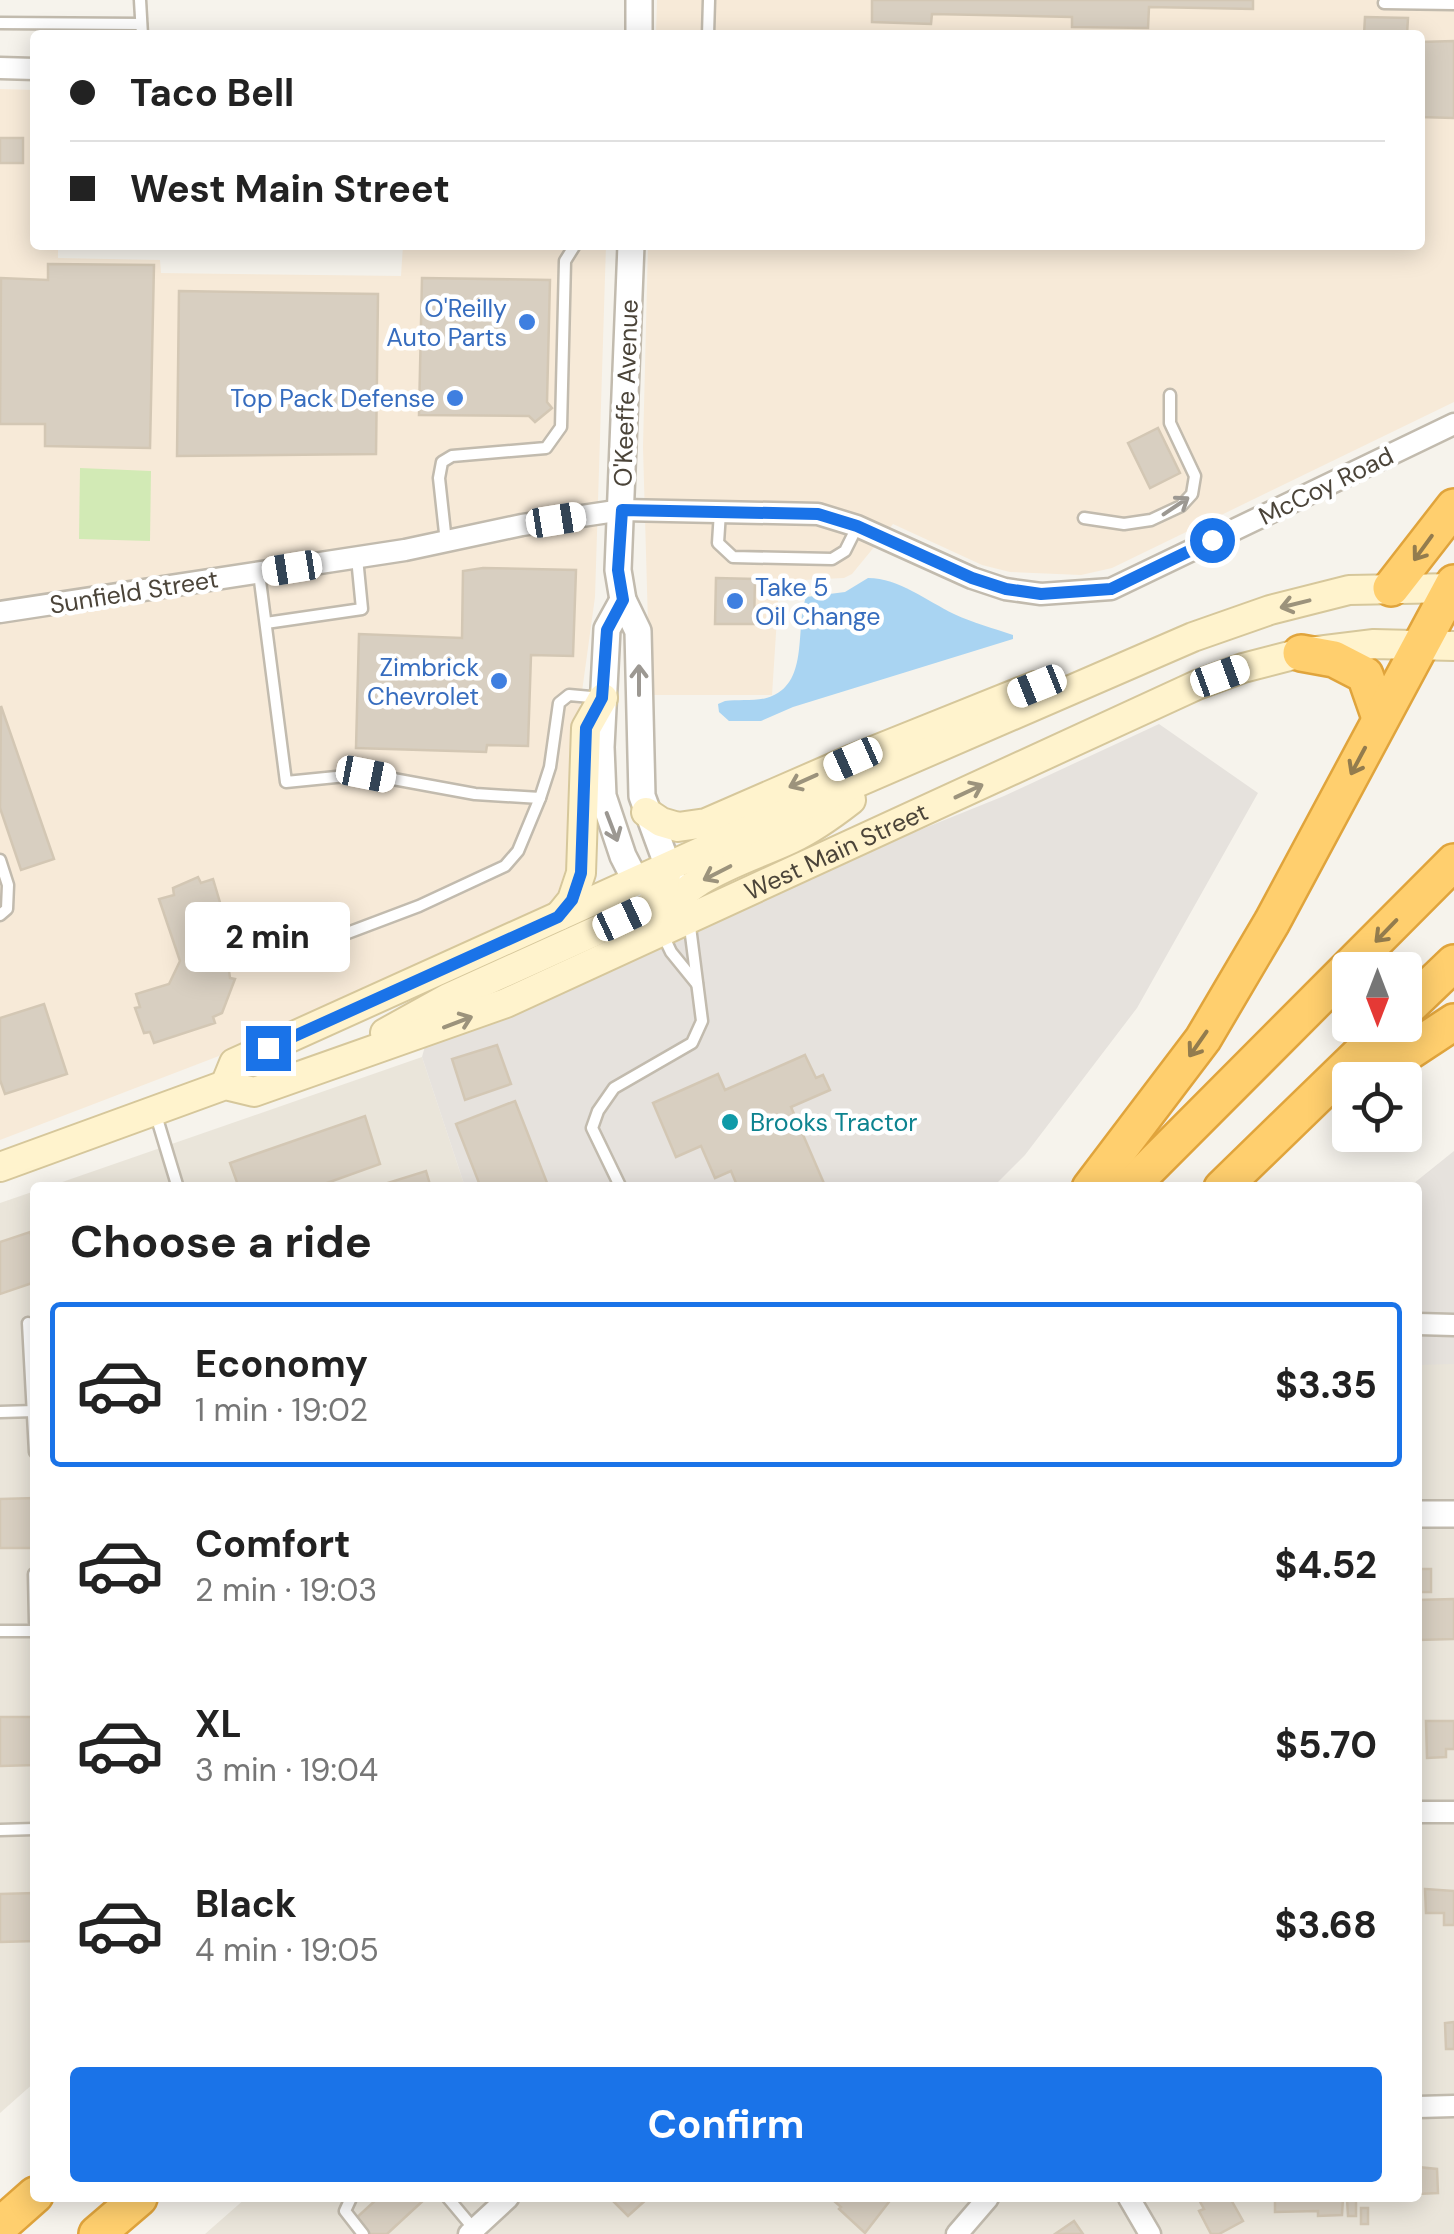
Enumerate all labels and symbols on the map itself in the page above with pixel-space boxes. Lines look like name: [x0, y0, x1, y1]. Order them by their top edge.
place label: O'Reilly Auto Parts: [386, 292, 507, 354]
street label: O'Keeffe Avenue: [606, 299, 646, 487]
marker: O'Reilly Auto Parts: [516, 311, 538, 333]
place label: Top Pack Defense: [230, 382, 435, 415]
marker: Top Pack Defense: [444, 387, 466, 409]
street label: McCoy Road: [1253, 439, 1399, 533]
one-way arrow: [1162, 495, 1190, 516]
car: [524, 500, 588, 540]
route start: [1190, 518, 1235, 563]
one-way arrow: [1413, 534, 1434, 561]
car: [260, 548, 324, 588]
street label: Sunfield Street: [47, 562, 221, 622]
place label: Take 5 Oil Change: [755, 571, 880, 633]
marker: Take 5 Oil Change: [724, 590, 746, 612]
one-way arrow: [1280, 595, 1311, 614]
place label: Zimbrick Chevrolet: [367, 651, 479, 713]
car: [1187, 652, 1253, 700]
car: [1004, 661, 1070, 711]
one-way arrow: [629, 664, 648, 696]
marker: Zimbrick Chevrolet: [488, 670, 510, 692]
car: [819, 733, 887, 785]
one-way arrow: [1348, 745, 1367, 775]
car: [334, 754, 398, 794]
one-way arrow: [788, 773, 819, 791]
one-way arrow: [953, 781, 983, 800]
street label: West Main Street: [739, 795, 933, 907]
one-way arrow: [604, 811, 622, 842]
one-way arrow: [702, 864, 732, 883]
car: [588, 893, 656, 945]
callout: 2 min: [186, 903, 350, 973]
one-way arrow: [1374, 919, 1398, 943]
north arrow: [1332, 952, 1422, 1042]
one-way arrow: [442, 1011, 472, 1029]
route end: [246, 1026, 291, 1071]
one-way arrow: [1188, 1029, 1209, 1057]
place label: Brooks Tractor: [750, 1106, 918, 1139]
marker: Brooks Tractor: [719, 1111, 741, 1133]

